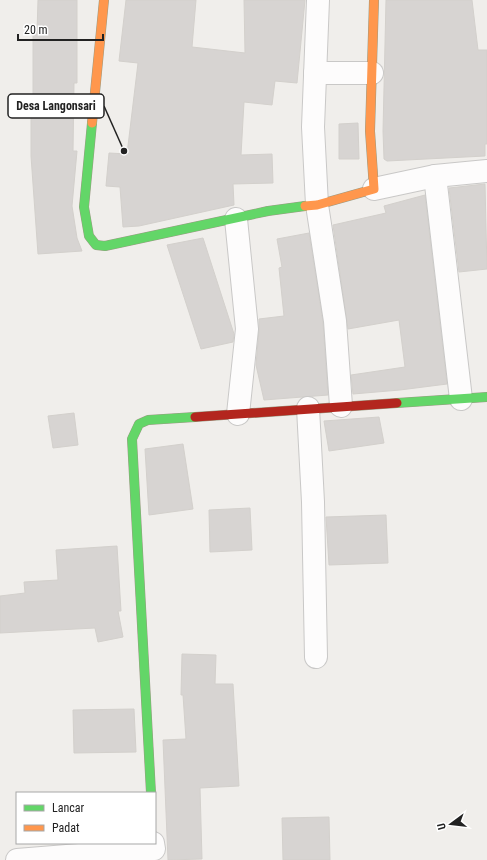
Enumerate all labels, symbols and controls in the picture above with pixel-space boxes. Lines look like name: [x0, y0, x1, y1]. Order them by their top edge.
scale bar: [18, 16, 103, 42]
text: 20 m: [24, 23, 48, 37]
callout: Desa Langonsari: [8, 94, 104, 118]
text: Desa Langonsari: [16, 99, 96, 113]
legend: [16, 792, 156, 844]
text: Lancar: [52, 801, 85, 815]
north arrow: [431, 804, 471, 844]
text: Padat: [52, 821, 80, 835]
text: U: [435, 822, 449, 831]

